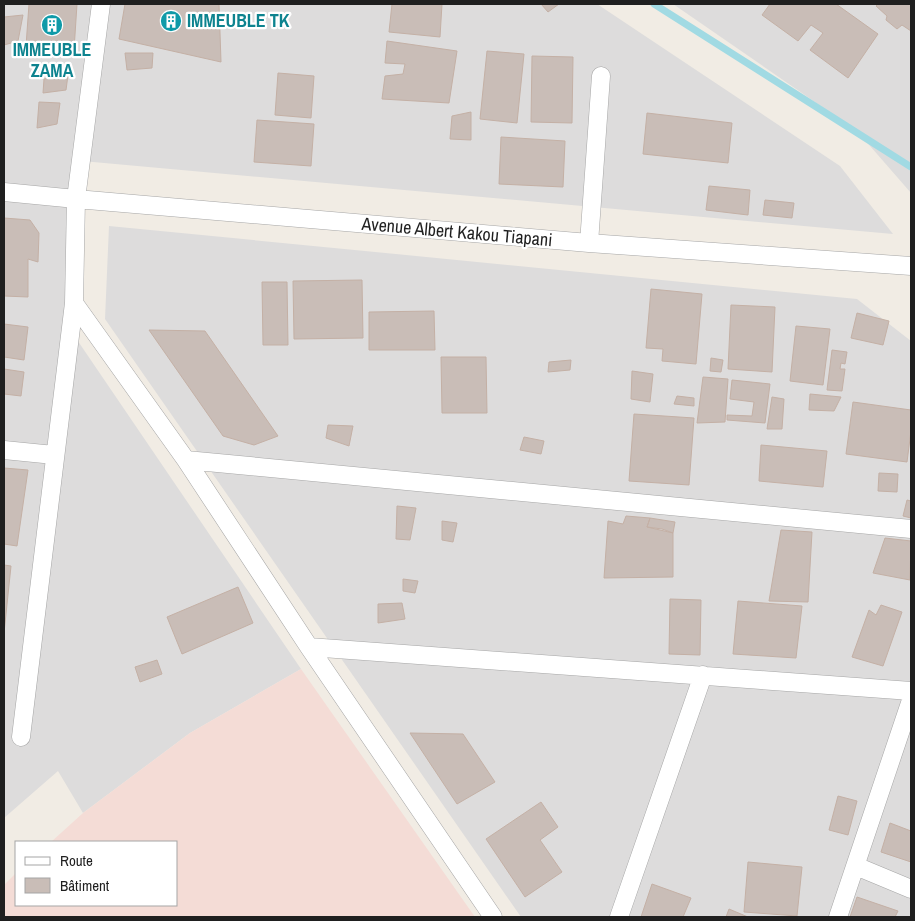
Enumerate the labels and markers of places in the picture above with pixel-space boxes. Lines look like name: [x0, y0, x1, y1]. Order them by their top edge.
place label: IMMEUBLE TK: [187, 8, 290, 33]
building icon: IMMEUBLE TK: [159, 9, 183, 33]
building icon: IMMEUBLE ZAMA: [40, 13, 64, 37]
place label: IMMEUBLE ZAMA: [13, 37, 92, 83]

